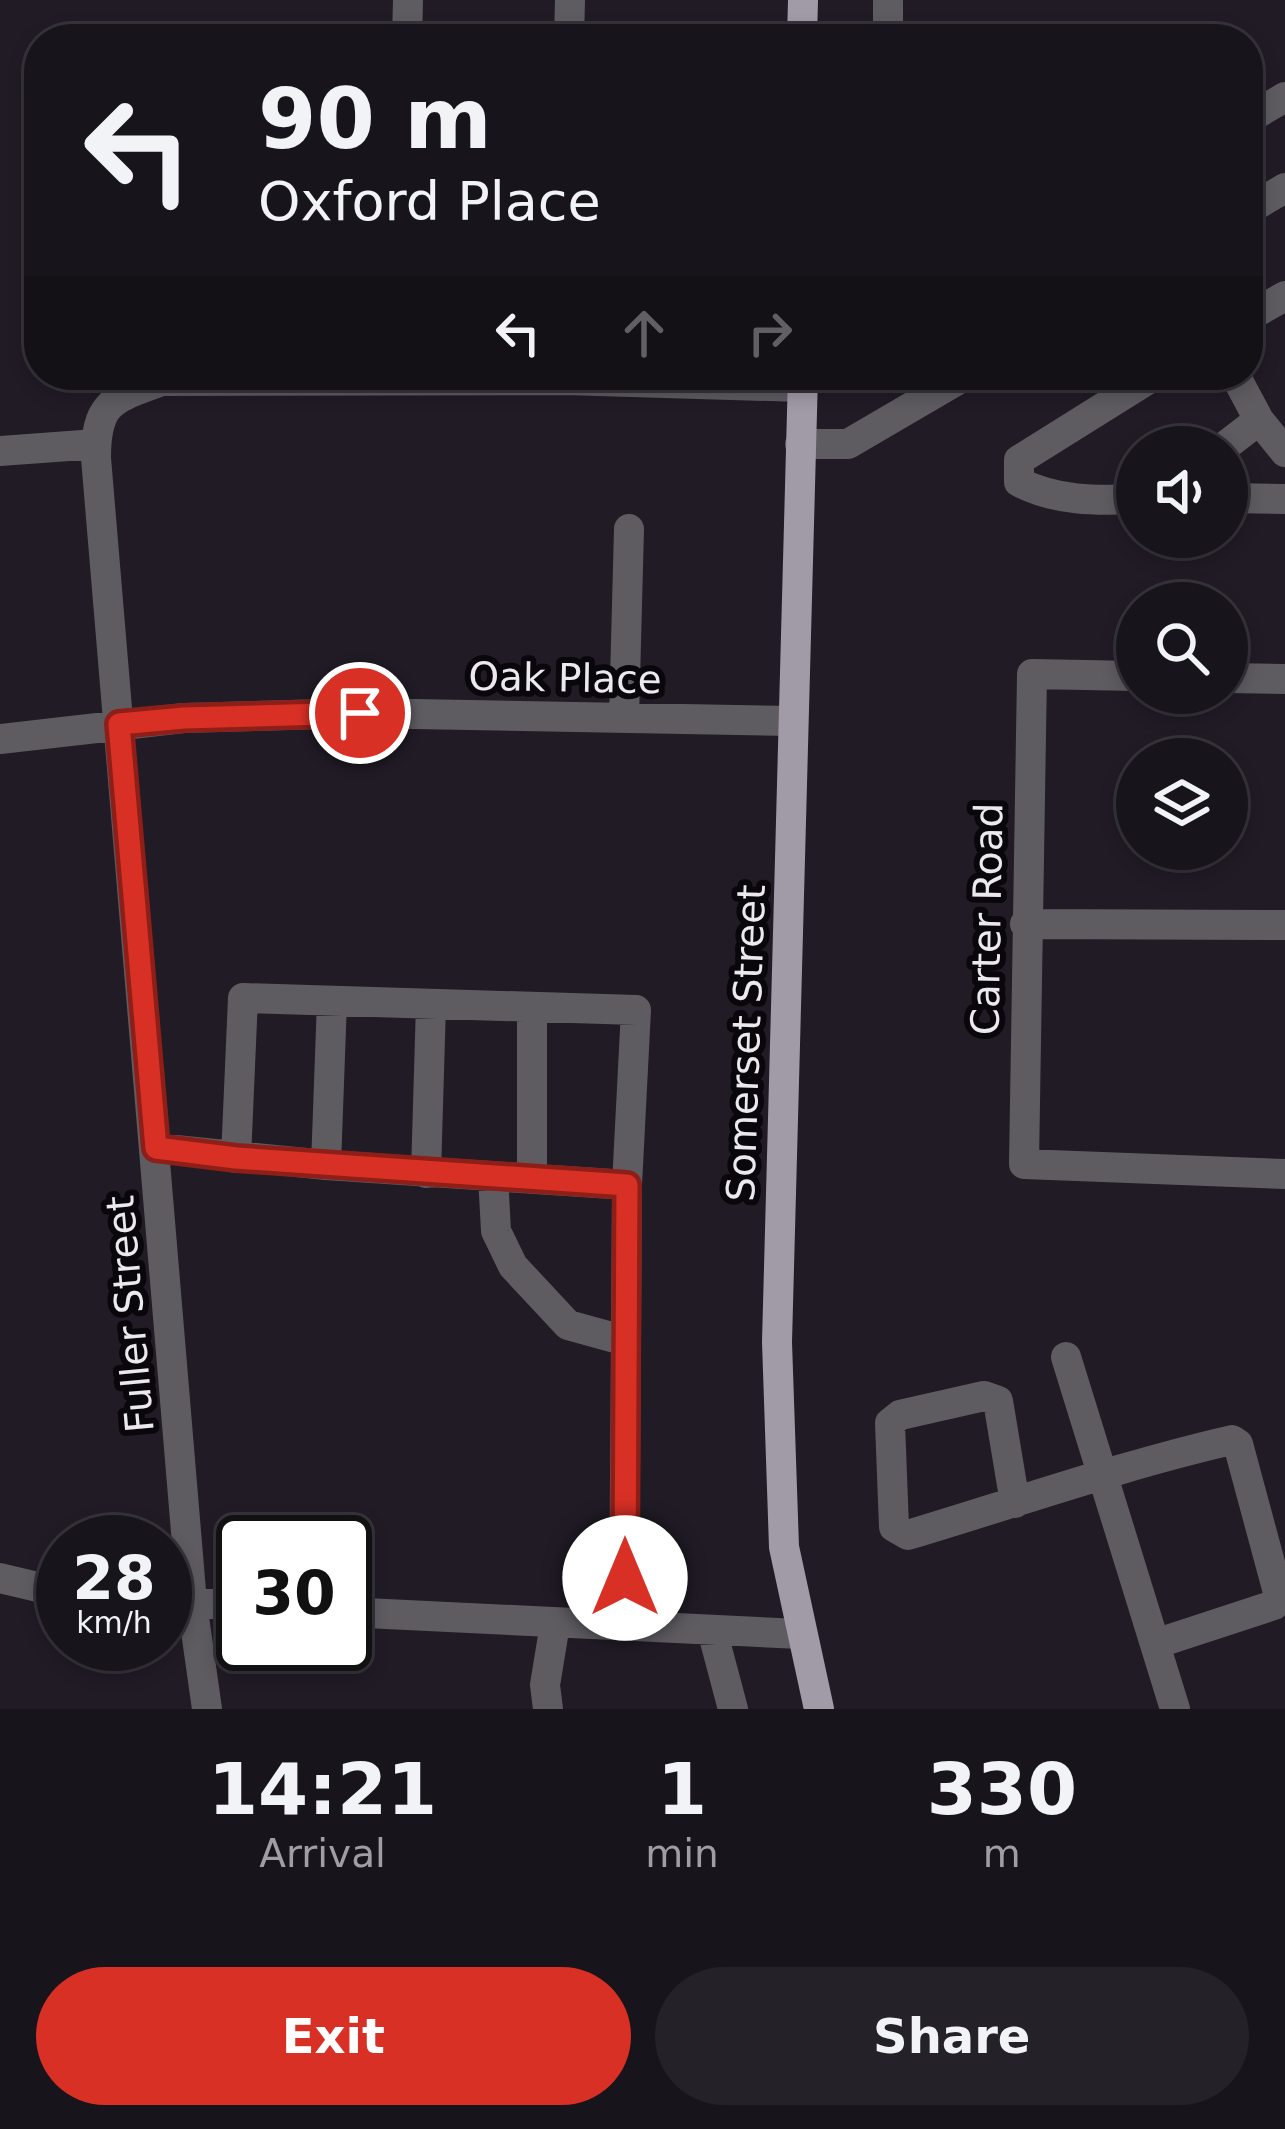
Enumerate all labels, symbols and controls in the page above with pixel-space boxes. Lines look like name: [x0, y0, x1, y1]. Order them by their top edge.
text: 90 m: [258, 70, 492, 168]
icon: left: [60, 72, 216, 228]
text: Oxford Place: [258, 170, 601, 233]
icon: left: [485, 300, 551, 366]
icon: ahead: [611, 300, 677, 366]
icon: right: [737, 300, 803, 366]
map controls: [1116, 426, 1248, 870]
button: sound: [1116, 426, 1248, 558]
button: search: [1116, 582, 1248, 714]
street label: Oak Place: [468, 654, 662, 702]
pin: [309, 662, 411, 764]
icon: arrive: [327, 680, 393, 746]
button: layers: [1116, 738, 1248, 870]
street label: Carter Road: [962, 802, 1012, 1036]
street label: Somerset Street: [718, 884, 774, 1202]
street label: Fuller Street: [97, 1194, 163, 1434]
speed limit sign: 30: [216, 1515, 372, 1671]
position arrow: [562, 1515, 688, 1641]
text: 28: [72, 1543, 156, 1613]
text: km/h: [76, 1605, 152, 1640]
text: 14:21: [208, 1747, 437, 1831]
text: 1: [657, 1747, 707, 1831]
text: 330: [927, 1747, 1077, 1831]
text: Arrival: [259, 1831, 386, 1876]
text: min: [645, 1831, 719, 1876]
text: m: [983, 1831, 1021, 1876]
button: Exit: [36, 1967, 631, 2105]
button: Share: [655, 1967, 1249, 2105]

